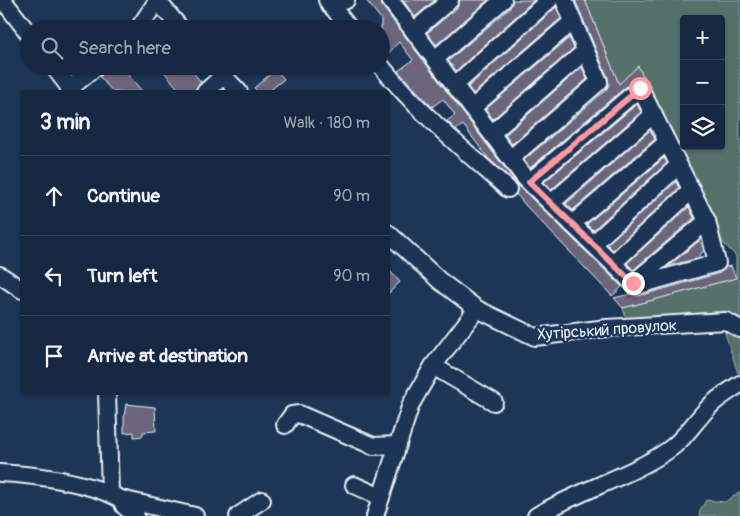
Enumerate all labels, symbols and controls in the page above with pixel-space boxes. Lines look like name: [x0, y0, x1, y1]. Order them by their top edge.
map controls: [680, 15, 725, 150]
button: +: [680, 15, 725, 60]
search box: [20, 20, 390, 75]
icon: search: [38, 34, 66, 62]
text: Search here: [78, 36, 171, 60]
button: −: [680, 60, 725, 105]
route start: [629, 77, 652, 100]
button: layers: [680, 105, 725, 150]
text: 3 min: [40, 109, 90, 136]
text: Walk · 180 m: [283, 113, 370, 133]
icon: ahead: [40, 182, 68, 210]
text: Continue: [87, 184, 160, 208]
text: 90 m: [333, 186, 370, 206]
icon: left: [40, 262, 68, 290]
text: Turn left: [87, 264, 157, 288]
text: 90 m: [333, 266, 370, 286]
route end: [622, 272, 645, 295]
street label: Хутірський провулок: [536, 315, 678, 345]
icon: arrive: [40, 342, 68, 370]
text: Arrive at destination: [87, 344, 248, 368]

